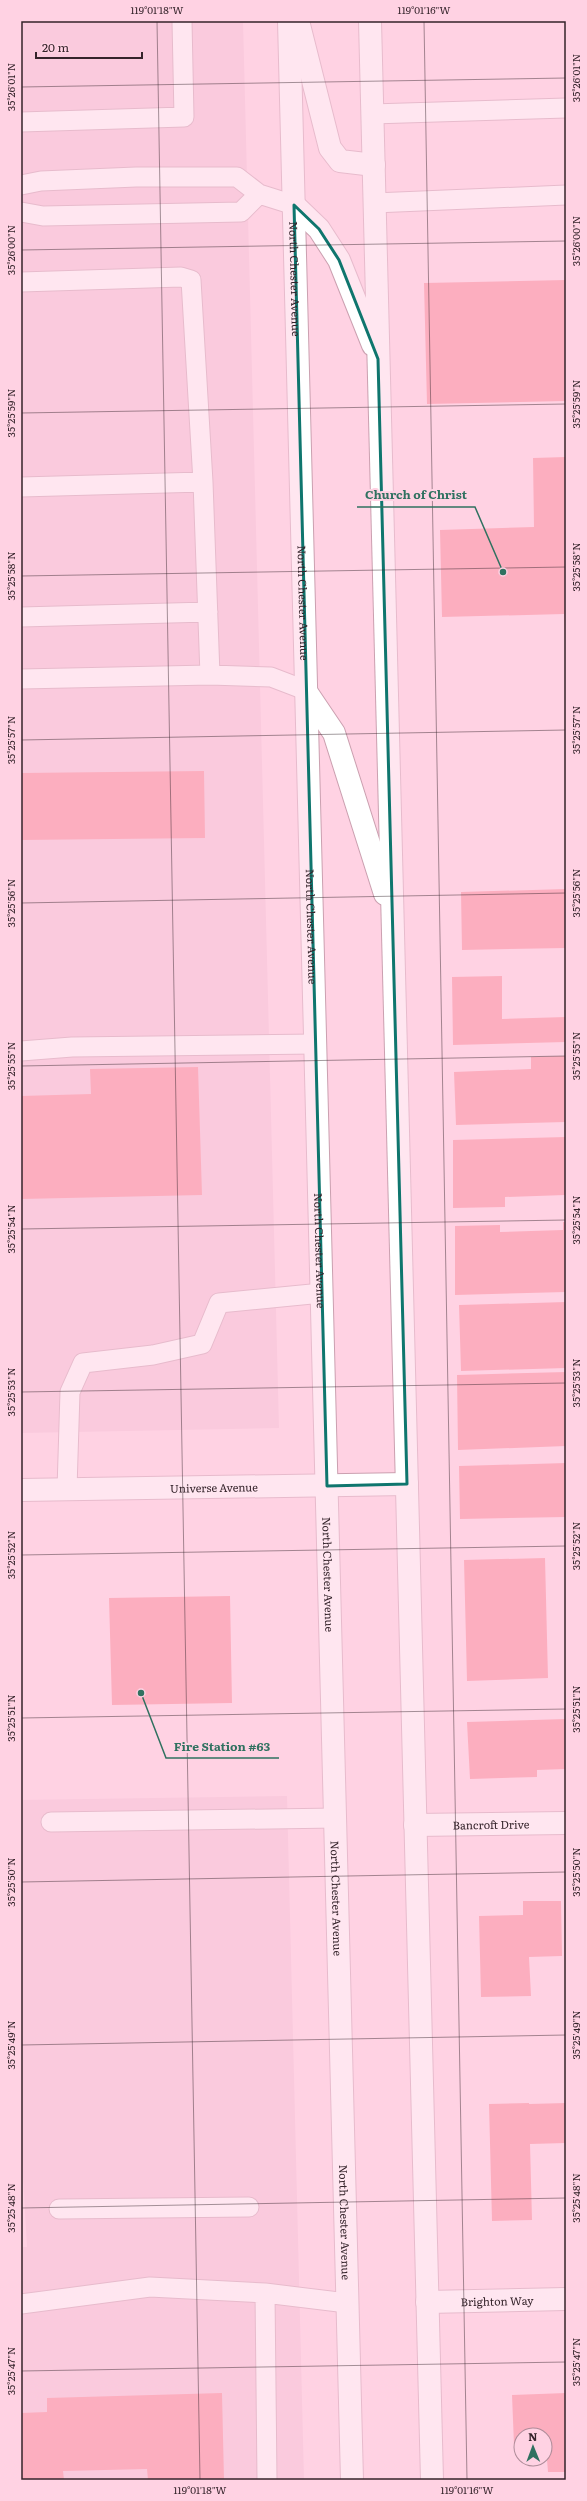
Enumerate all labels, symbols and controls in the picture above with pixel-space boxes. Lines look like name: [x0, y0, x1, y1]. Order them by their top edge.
text: 119°01'18"W: [131, 2, 184, 17]
text: 119°01'16"W: [398, 2, 450, 17]
scale bar: [36, 34, 142, 60]
text: 20 m: [42, 38, 69, 56]
text: 35°26'01"N: [568, 54, 583, 102]
text: 35°26'01"N: [3, 63, 18, 111]
text: 35°26'00"N: [568, 216, 583, 266]
street label: North Chester Avenue: [286, 221, 305, 337]
text: 35°26'00"N: [3, 225, 18, 275]
text: 35°25'59"N: [568, 380, 583, 428]
text: 35°25'59"N: [3, 389, 18, 437]
callout: Church of Christ: [357, 483, 475, 507]
text: Church of Christ: [365, 485, 468, 503]
text: 35°25'58"N: [568, 542, 583, 592]
street label: North Chester Avenue: [294, 545, 313, 661]
text: 35°25'58"N: [3, 551, 18, 601]
text: 35°25'57"N: [568, 706, 583, 754]
text: 35°25'57"N: [3, 716, 18, 764]
street label: North Chester Avenue: [303, 869, 322, 985]
text: 35°25'56"N: [568, 869, 583, 917]
text: 35°25'56"N: [3, 879, 18, 927]
text: 35°25'55"N: [568, 1032, 583, 1080]
text: 35°25'55"N: [3, 1042, 18, 1090]
street label: North Chester Avenue: [311, 1193, 330, 1309]
text: 35°25'54"N: [568, 1195, 583, 1245]
text: 35°25'54"N: [3, 1204, 18, 1254]
text: 35°25'53"N: [568, 1359, 583, 1407]
text: 35°25'53"N: [3, 1368, 18, 1416]
street label: Universe Avenue: [170, 1478, 258, 1496]
street label: North Chester Avenue: [319, 1517, 338, 1633]
text: 35°25'52"N: [568, 1522, 583, 1570]
text: 35°25'52"N: [3, 1531, 18, 1579]
text: 35°25'51"N: [568, 1685, 583, 1733]
text: 35°25'51"N: [3, 1694, 18, 1742]
callout: Fire Station #63: [166, 1734, 279, 1758]
text: Fire Station #63: [174, 1737, 270, 1755]
street label: Bancroft Drive: [453, 1815, 530, 1833]
street label: North Chester Avenue: [328, 1840, 347, 1957]
text: 35°25'50"N: [568, 1847, 583, 1897]
text: 35°25'50"N: [3, 1857, 18, 1907]
text: 35°25'49"N: [568, 2010, 583, 2060]
text: 35°25'49"N: [3, 2020, 18, 2070]
street label: North Chester Avenue: [336, 2164, 355, 2280]
text: 35°25'48"N: [568, 2173, 583, 2223]
text: 35°25'48"N: [3, 2183, 18, 2233]
street label: Brighton Way: [460, 2292, 534, 2309]
text: 35°25'47"N: [568, 2338, 583, 2386]
text: 35°25'47"N: [3, 2347, 18, 2395]
north arrow: [513, 2427, 553, 2467]
text: N: [528, 2428, 538, 2444]
text: 119°01'18"W: [174, 2482, 227, 2497]
text: 119°01'16"W: [441, 2482, 493, 2497]

